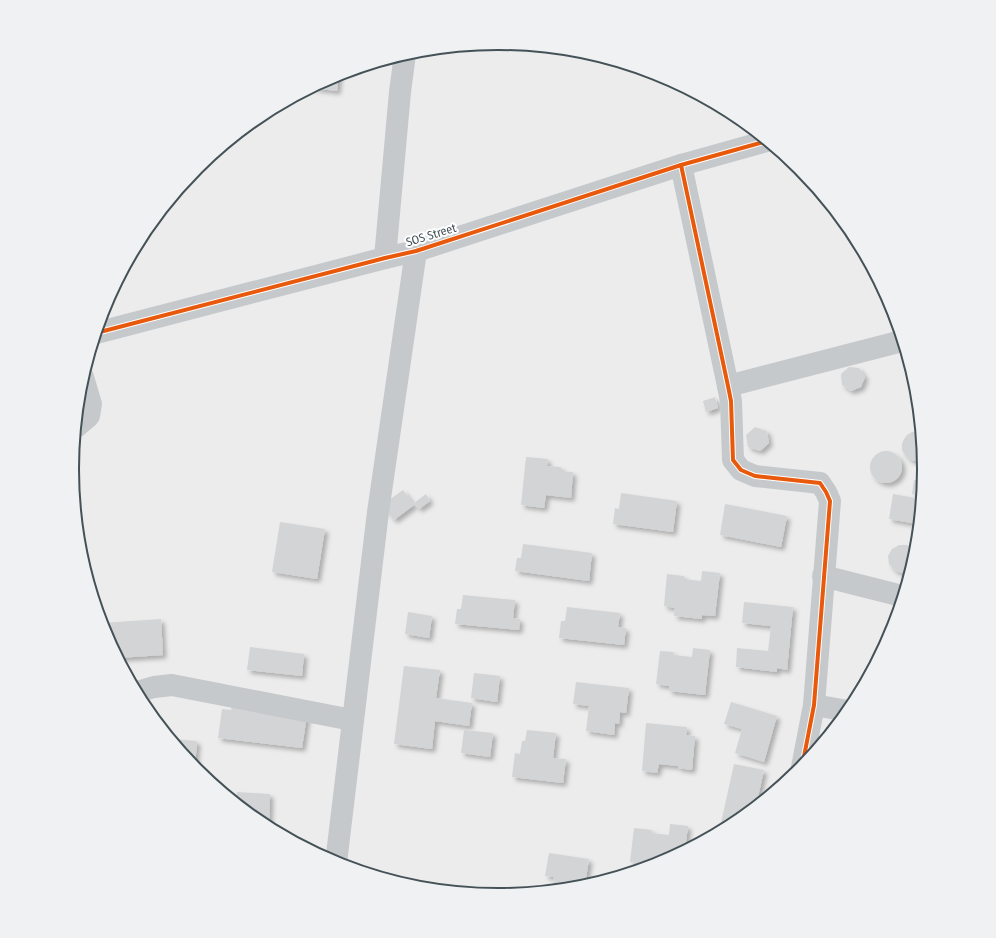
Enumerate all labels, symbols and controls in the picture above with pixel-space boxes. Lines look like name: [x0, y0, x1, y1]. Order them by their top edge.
street label: SOS Street: [404, 221, 458, 249]

